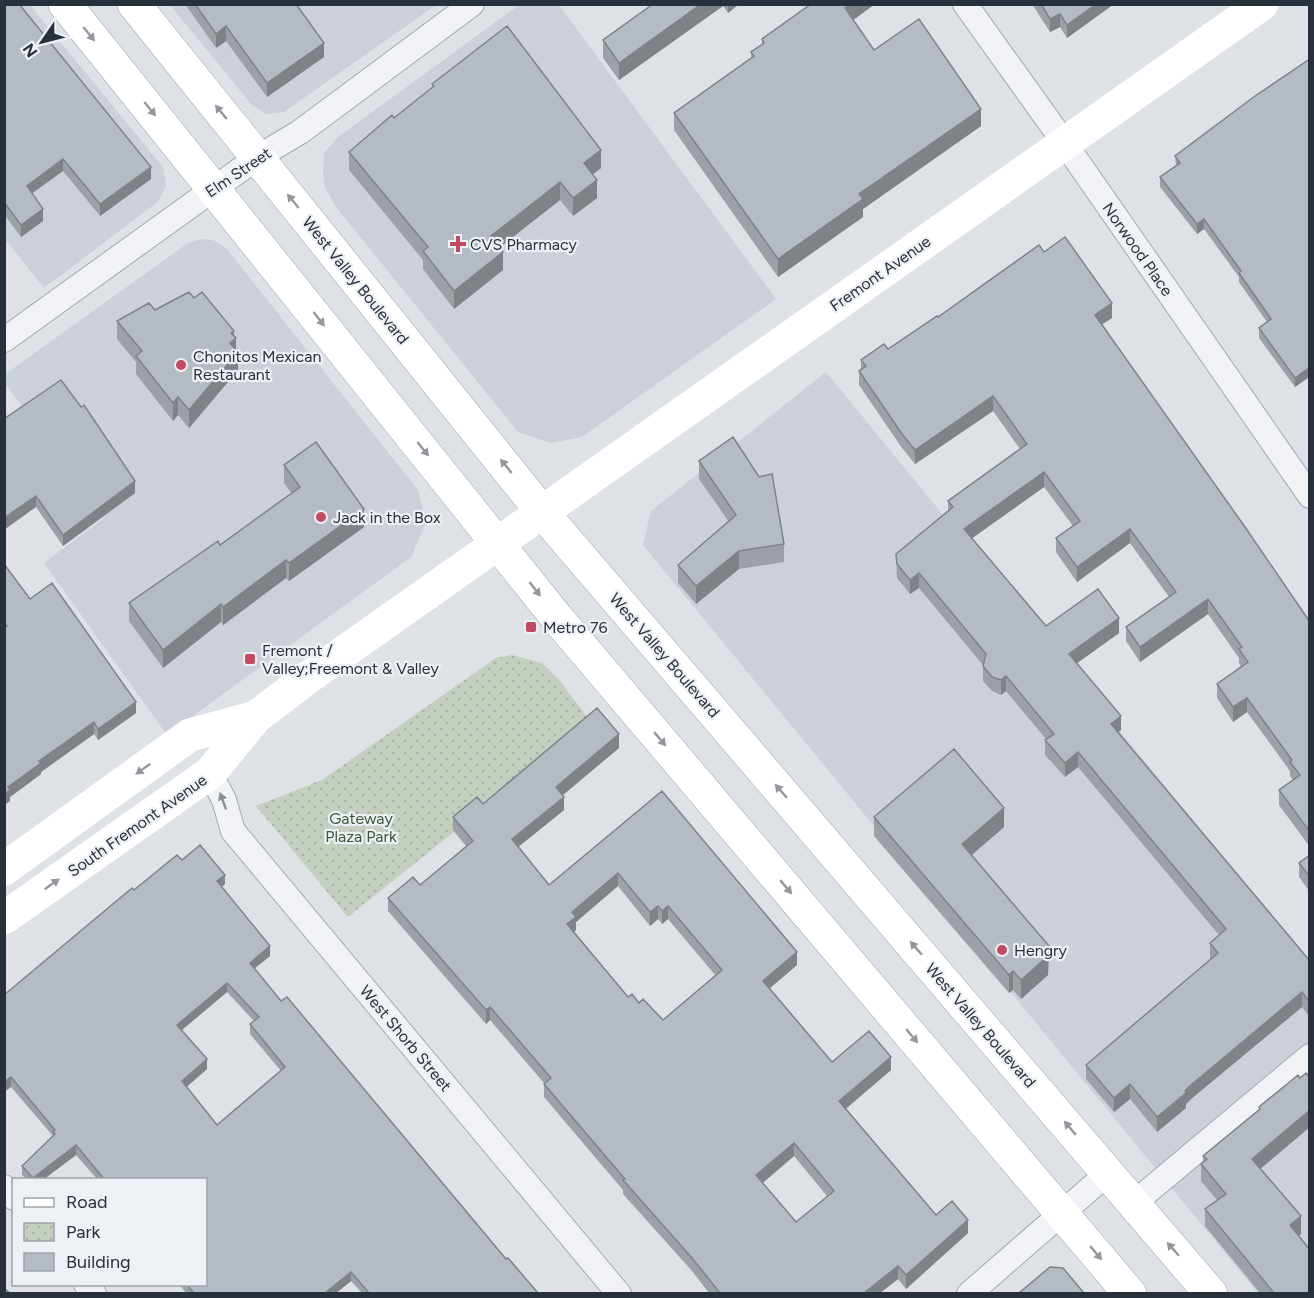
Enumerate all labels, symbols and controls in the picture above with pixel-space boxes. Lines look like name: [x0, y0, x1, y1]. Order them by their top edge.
north arrow: [12, 12, 72, 72]
one-way arrow: [83, 26, 96, 42]
text: N: [19, 40, 41, 61]
one-way arrow: [144, 101, 157, 117]
one-way arrow: [216, 104, 228, 119]
street label: Elm Street: [202, 143, 275, 201]
one-way arrow: [288, 193, 300, 208]
street label: Norwood Place: [1098, 199, 1177, 300]
street label: West Valley Boulevard: [298, 213, 413, 348]
street label: Fremont Avenue: [826, 231, 935, 315]
place label: CVS Pharmacy: [470, 235, 577, 254]
marker: CVS Pharmacy: [451, 237, 465, 251]
one-way arrow: [312, 311, 324, 326]
place label: Chonitos Mexican Restaurant: [193, 347, 321, 384]
marker: Chonitos Mexican Restaurant: [174, 358, 188, 372]
one-way arrow: [417, 442, 429, 457]
one-way arrow: [500, 459, 512, 474]
place label: Jack in the Box: [333, 508, 441, 527]
marker: Jack in the Box: [314, 510, 328, 524]
one-way arrow: [528, 581, 541, 597]
street label: West Valley Boulevard: [605, 589, 724, 721]
place label: Metro 76: [543, 618, 608, 637]
marker: Metro 76: [524, 620, 538, 634]
place label: Fremont / Valley;Freemont & Valley: [262, 641, 439, 678]
marker: Fremont / Valley;Freemont & Valley: [243, 652, 257, 666]
one-way arrow: [653, 731, 666, 747]
one-way arrow: [135, 763, 151, 775]
street label: South Fremont Avenue: [64, 770, 211, 881]
one-way arrow: [775, 783, 788, 799]
one-way arrow: [218, 792, 228, 810]
park label: Gateway Plaza Park: [325, 809, 397, 846]
one-way arrow: [45, 879, 60, 891]
one-way arrow: [779, 879, 792, 894]
one-way arrow: [910, 941, 923, 956]
place label: Hengry: [1014, 941, 1067, 960]
marker: Hengry: [995, 943, 1009, 957]
street label: West Valley Boulevard: [921, 959, 1040, 1091]
street label: West Shorb Street: [356, 981, 455, 1095]
one-way arrow: [905, 1028, 918, 1043]
one-way arrow: [1063, 1121, 1077, 1136]
legend: [12, 1178, 207, 1286]
text: Road: [66, 1191, 107, 1213]
text: Park: [66, 1221, 101, 1243]
one-way arrow: [1167, 1241, 1180, 1257]
one-way arrow: [1090, 1245, 1103, 1261]
text: Building: [66, 1251, 131, 1273]

